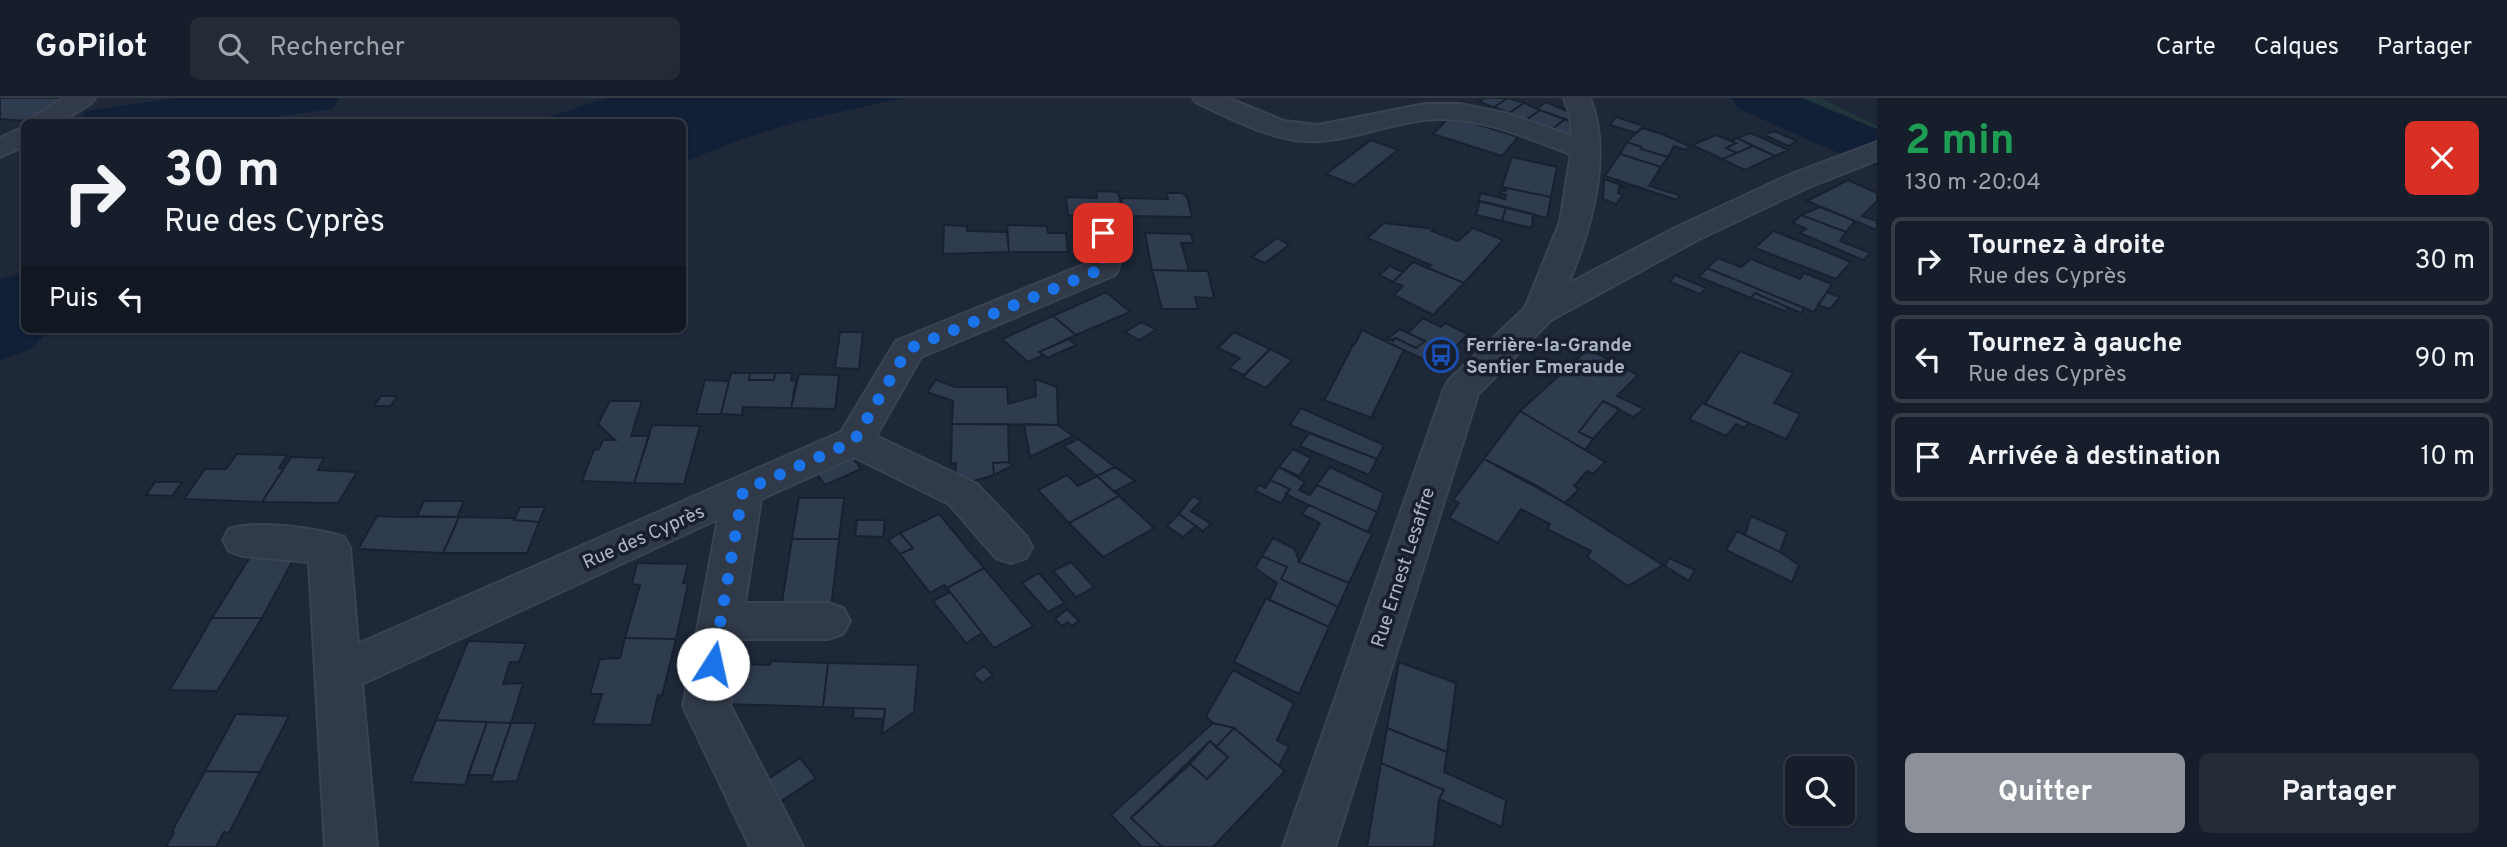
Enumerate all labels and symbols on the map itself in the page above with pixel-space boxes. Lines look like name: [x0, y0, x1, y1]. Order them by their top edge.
pin: [1073, 203, 1133, 263]
place label: Ferrière-la-Grande Sentier Emeraude: [1466, 334, 1632, 380]
bus stop icon: Ferrière-la-Grande Sentier Emeraude: [1422, 336, 1460, 374]
street label: Rue Ernest Lesaffre: [1367, 485, 1441, 651]
street label: Rue des Cyprès: [579, 500, 709, 575]
position arrow: [676, 627, 750, 701]

